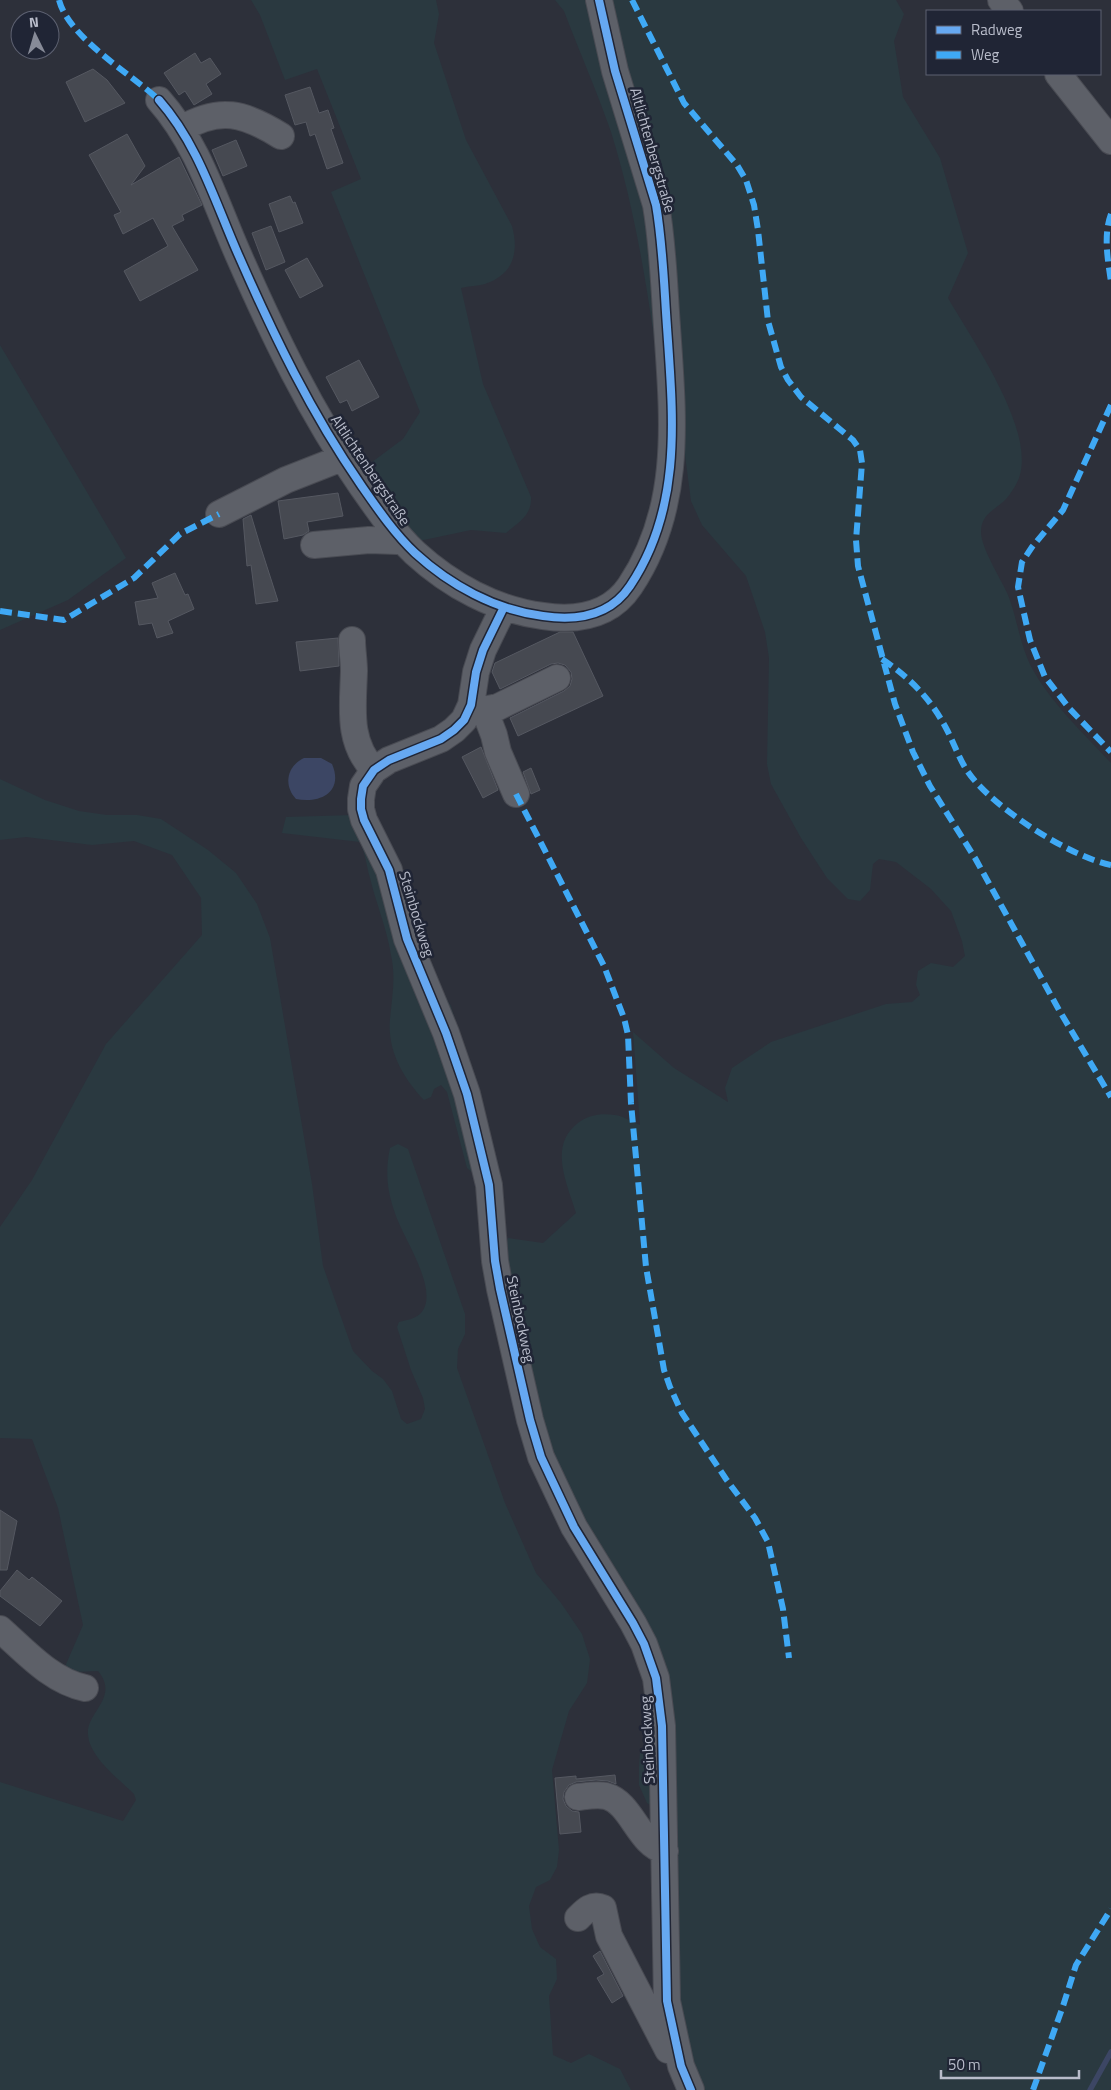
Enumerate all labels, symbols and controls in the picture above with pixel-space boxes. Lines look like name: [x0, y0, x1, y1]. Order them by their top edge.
north arrow: [10, 10, 60, 60]
legend: [926, 10, 1101, 75]
text: N: [28, 11, 40, 32]
text: Radweg: [971, 18, 1023, 41]
text: Weg: [971, 43, 1000, 66]
street label: Altlichtenbergstraße: [624, 85, 682, 215]
street label: Altlichtenbergstraße: [325, 410, 417, 530]
street label: Steinbockweg: [393, 868, 441, 960]
street label: Steinbockweg: [501, 1273, 541, 1365]
street label: Steinbockweg: [633, 1695, 661, 1785]
scale bar: [941, 2048, 1078, 2080]
text: 50 m: [948, 2053, 981, 2076]

